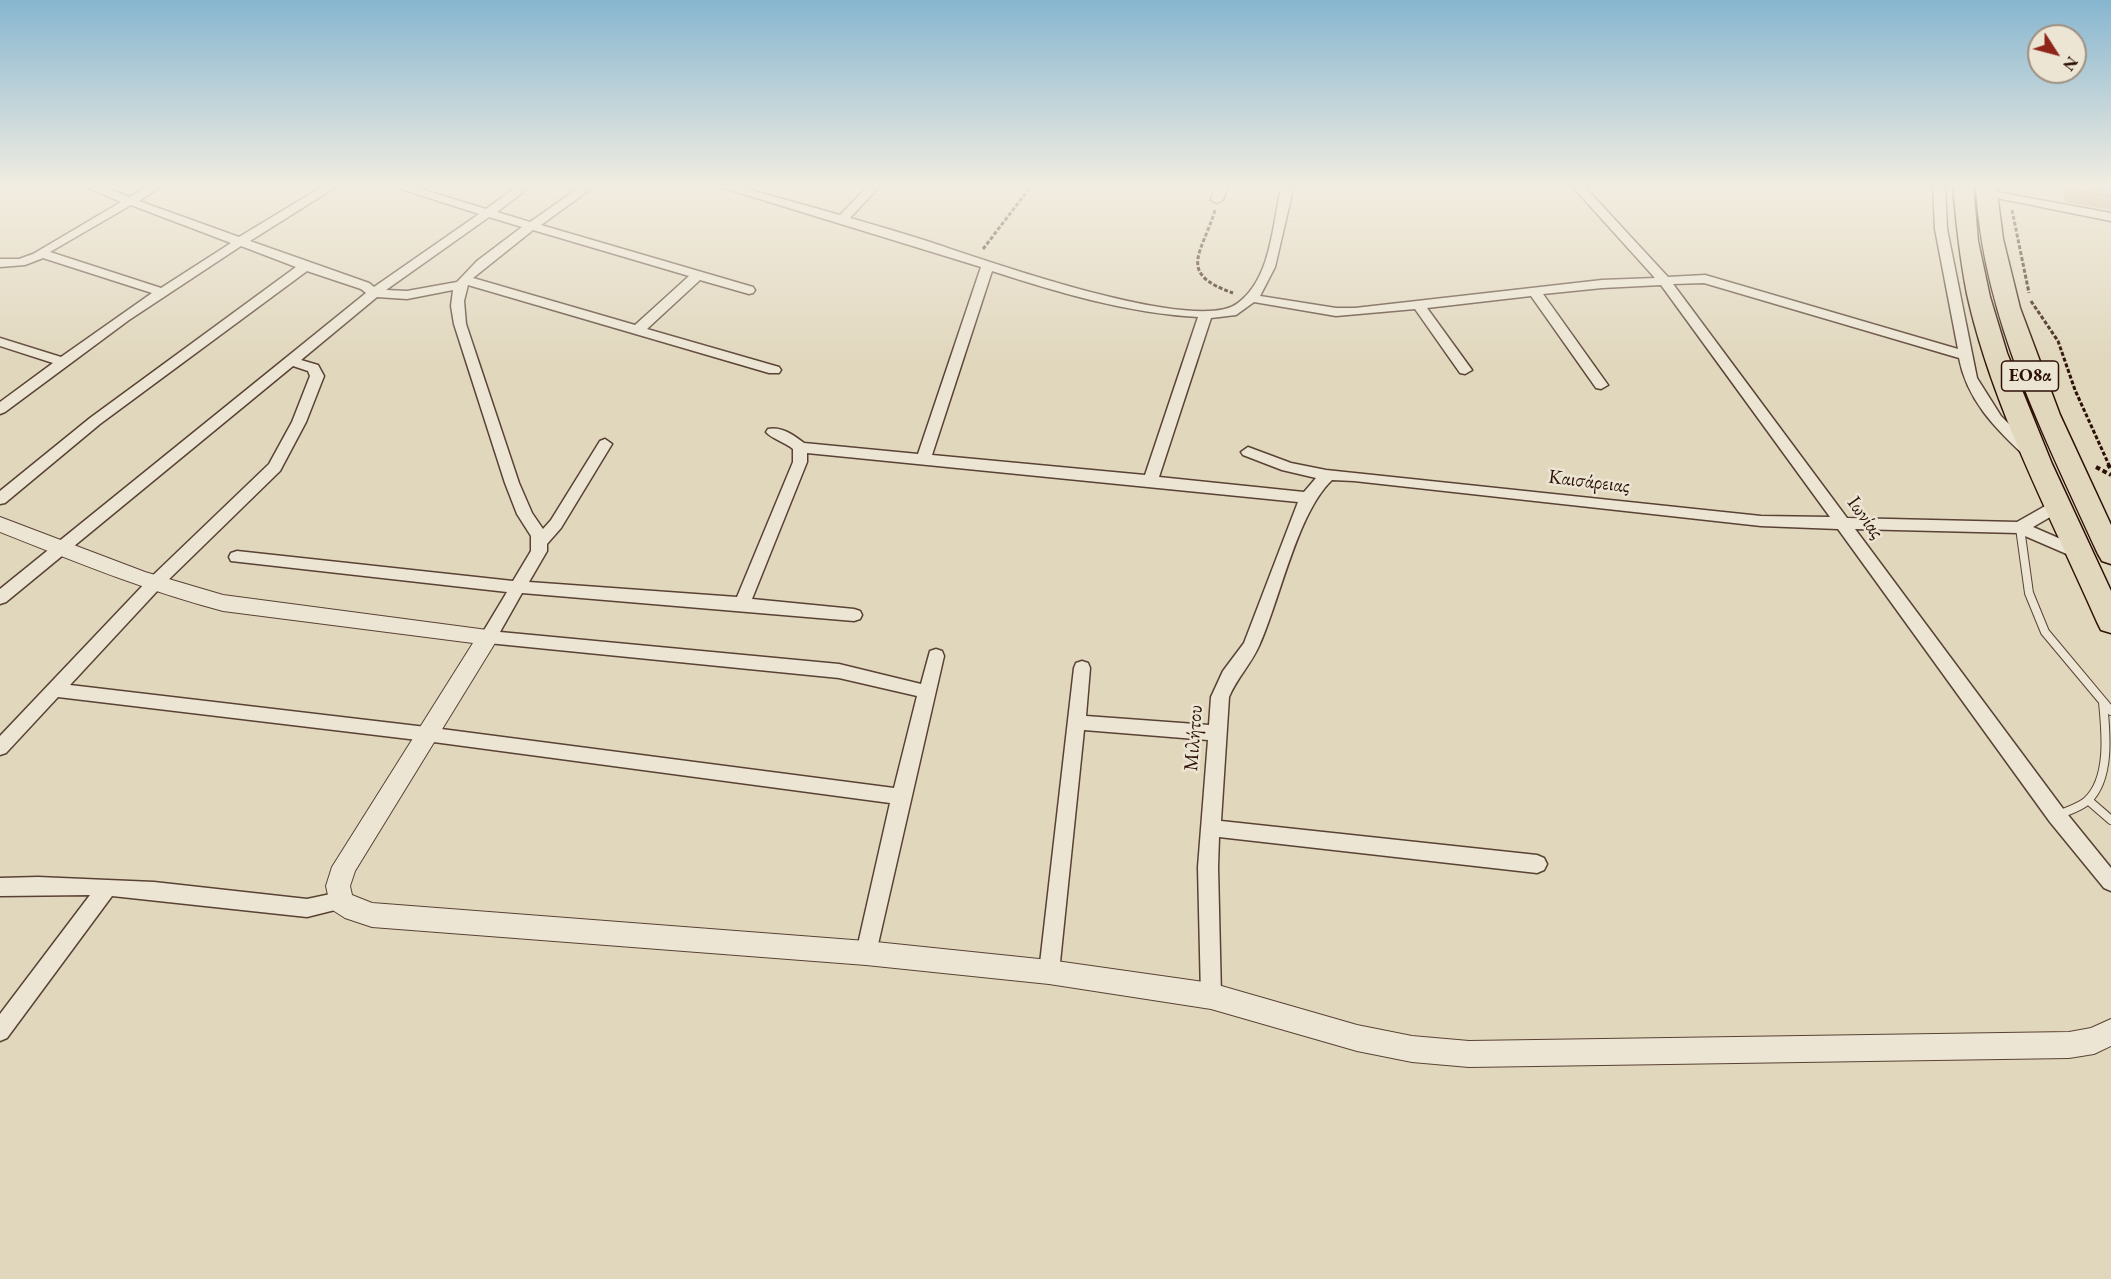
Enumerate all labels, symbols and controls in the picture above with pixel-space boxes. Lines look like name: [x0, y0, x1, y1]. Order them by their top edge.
north arrow: [2027, 24, 2087, 84]
text: N: [2058, 52, 2083, 75]
road number: ΕΟ8α: [2002, 361, 2058, 391]
street label: Καισάρειας: [1547, 465, 1631, 499]
street label: Ιωνίας: [1842, 492, 1888, 544]
street label: Μιλήτου: [1180, 704, 1208, 772]

